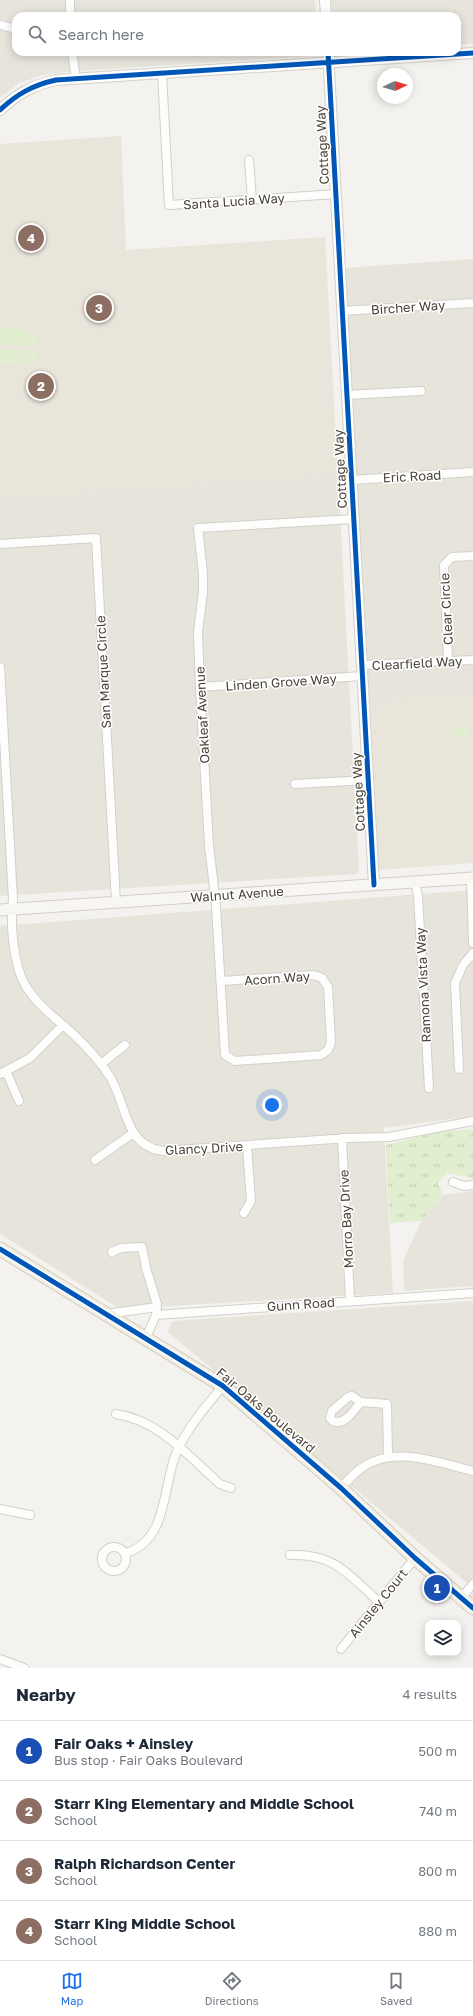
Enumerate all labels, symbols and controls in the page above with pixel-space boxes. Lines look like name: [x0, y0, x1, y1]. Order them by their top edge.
search box: [12, 12, 461, 56]
icon: search: [26, 23, 48, 45]
text: Search here: [58, 25, 144, 43]
north arrow: [377, 68, 413, 104]
street label: Cottage Way: [312, 104, 332, 185]
street label: Santa Lucia Way: [183, 189, 286, 213]
pin: 4: [18, 223, 44, 253]
pin: 3: [86, 293, 112, 323]
street label: Bircher Way: [370, 296, 446, 318]
pin: 2: [28, 371, 54, 401]
street label: Cottage Way: [330, 428, 350, 509]
street label: Eric Road: [382, 466, 442, 486]
street label: Clear Circle: [436, 573, 456, 645]
street label: San Marque Circle: [92, 615, 114, 729]
street label: Clearfield Way: [371, 653, 463, 673]
street label: Oakleaf Avenue: [191, 666, 213, 764]
street label: Linden Grove Way: [225, 670, 338, 694]
street label: Cottage Way: [348, 751, 368, 832]
street label: Walnut Avenue: [190, 883, 284, 905]
street label: Ramona Vista Way: [412, 926, 434, 1043]
street label: Acorn Way: [243, 968, 311, 988]
your location: [262, 1095, 282, 1115]
street label: Glancy Drive: [165, 1138, 243, 1158]
street label: Morro Bay Drive: [335, 1169, 357, 1269]
street label: Gunn Road: [266, 1294, 336, 1314]
street label: Fair Oaks Boulevard: [213, 1364, 319, 1456]
street label: Ainsley Court: [345, 1565, 411, 1641]
pin: 1: [424, 1573, 450, 1603]
map controls: [425, 1620, 461, 1656]
button: layers: [425, 1620, 461, 1656]
text: Nearby: [16, 1684, 76, 1705]
text: 4 results: [403, 1686, 457, 1702]
text: Fair Oaks + Ainsley: [54, 1734, 193, 1752]
text: 1: [26, 1743, 32, 1759]
text: 500 m: [419, 1743, 457, 1759]
text: Bus stop · Fair Oaks Boulevard: [54, 1752, 243, 1768]
text: Starr King Elementary and Middle School: [54, 1794, 354, 1812]
text: 2: [25, 1803, 33, 1819]
text: 740 m: [419, 1803, 457, 1819]
text: School: [54, 1812, 97, 1828]
text: Ralph Richardson Center: [54, 1854, 235, 1872]
text: 3: [25, 1863, 33, 1879]
text: 800 m: [418, 1863, 457, 1879]
text: School: [54, 1872, 97, 1888]
text: Starr King Middle School: [54, 1914, 235, 1932]
text: 4: [25, 1923, 33, 1939]
text: 880 m: [418, 1923, 457, 1939]
text: School: [54, 1932, 97, 1948]
tab: Map: [61, 1970, 83, 2007]
tab: Directions: [205, 1970, 259, 2007]
tab: Saved: [380, 1970, 412, 2007]

